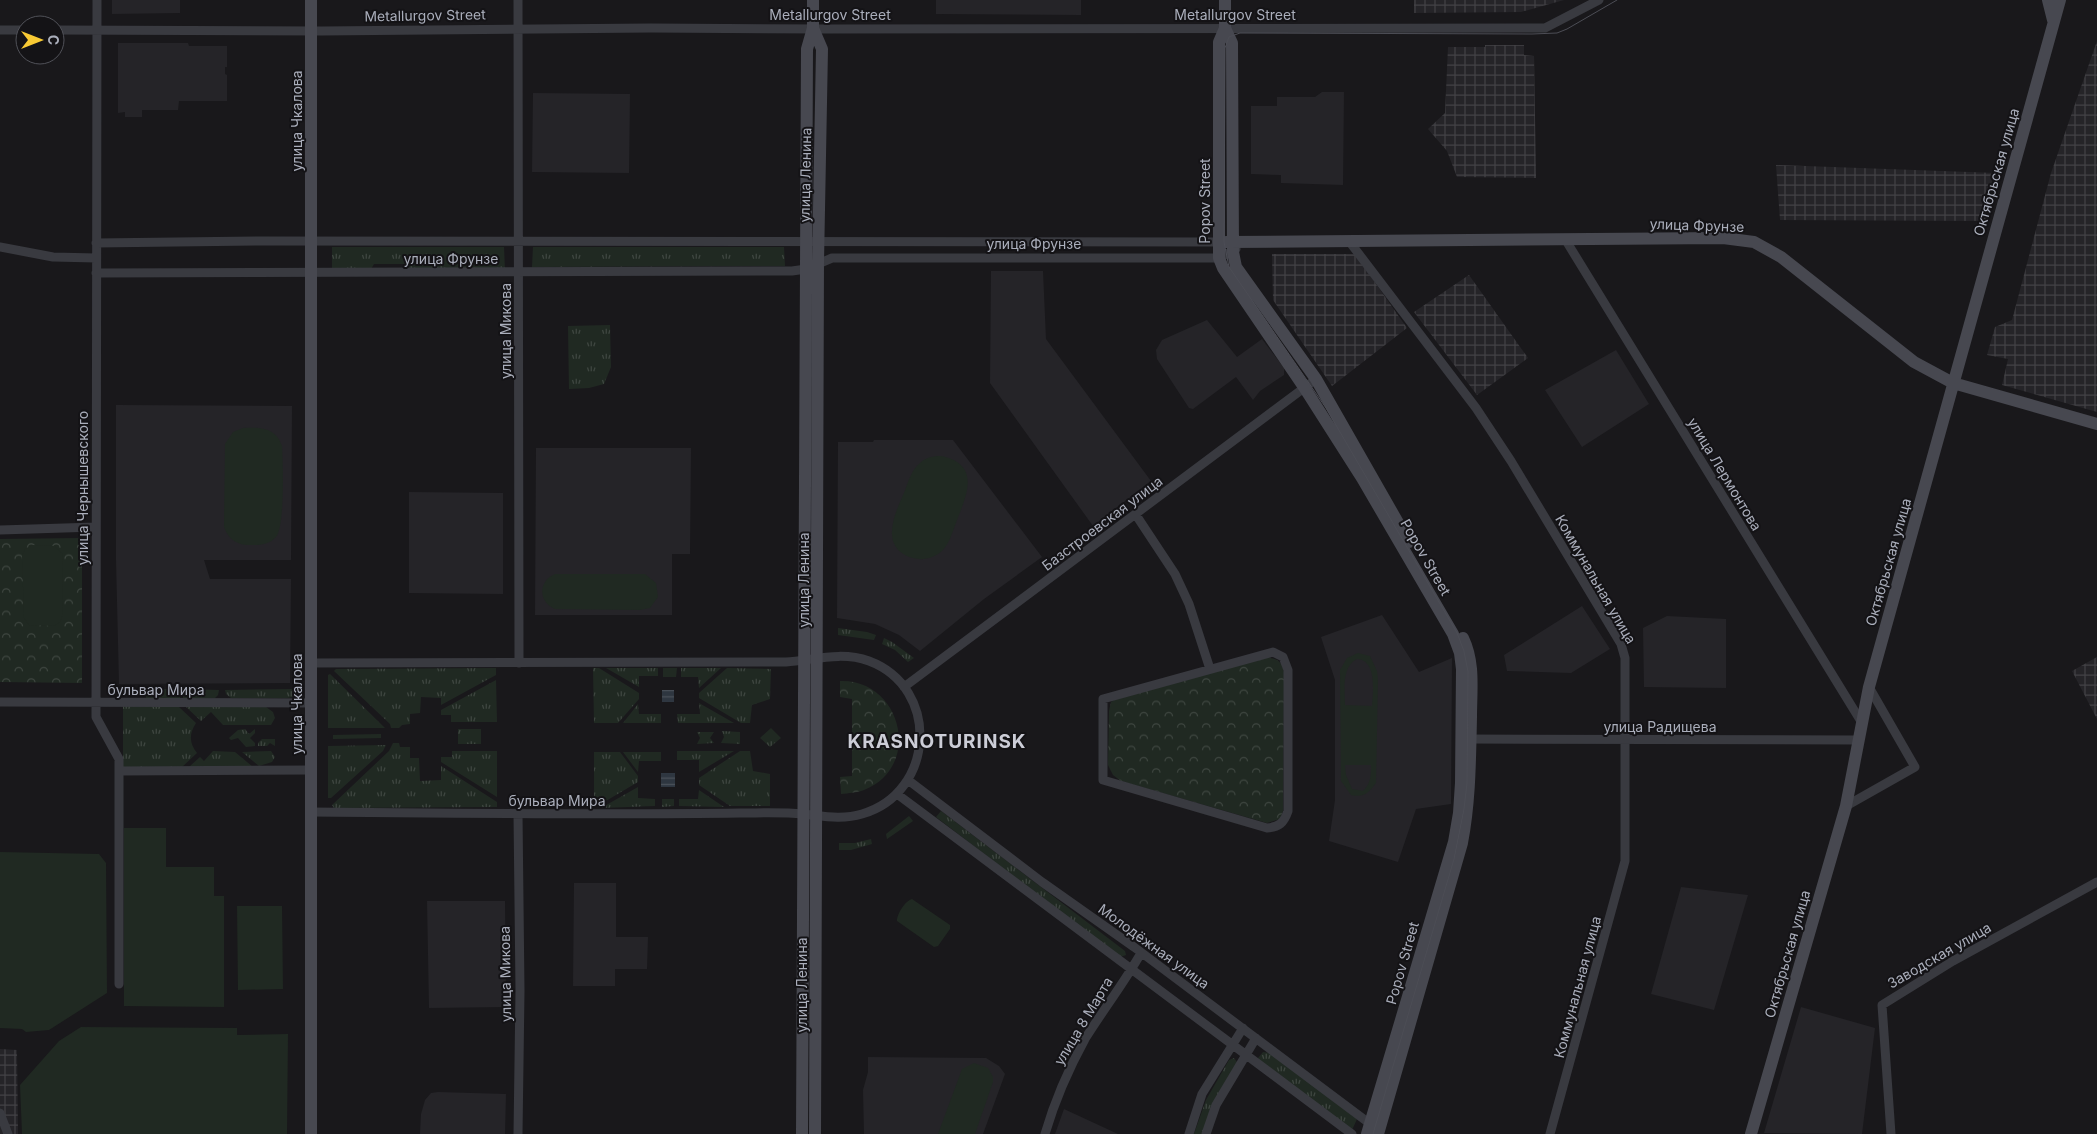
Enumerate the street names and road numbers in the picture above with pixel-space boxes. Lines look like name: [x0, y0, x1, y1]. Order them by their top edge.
street label: Metallurgov Street: [364, 5, 486, 25]
street label: Metallurgov Street: [769, 6, 891, 23]
street label: Metallurgov Street: [1174, 6, 1296, 23]
street label: улица Чкалова: [288, 70, 305, 172]
street label: Октябрьская улица: [1970, 106, 2022, 238]
street label: улица Ленина: [796, 127, 814, 223]
street label: Popov Street: [1196, 158, 1213, 244]
street label: улица Фрунзе: [1649, 215, 1745, 235]
street label: улица Фрунзе: [987, 235, 1081, 252]
street label: улица Фрунзе: [404, 250, 498, 267]
street label: улица Микова: [497, 283, 514, 379]
street label: улица Чернышевского: [74, 411, 91, 565]
street label: улица Лермонтова: [1685, 414, 1765, 534]
street label: Базстроевская улица: [1038, 472, 1166, 574]
street label: Октябрьская улица: [1862, 496, 1914, 628]
street label: Коммунальная улица: [1552, 511, 1640, 647]
street label: Popov Street: [1397, 516, 1455, 599]
street label: улица Ленина: [795, 532, 812, 628]
street label: улица Чкалова: [288, 653, 305, 755]
street label: бульвар Мира: [107, 681, 205, 698]
street label: улица Радищева: [1603, 718, 1717, 735]
street label: бульвар Мира: [508, 792, 606, 809]
street label: Октябрьская улица: [1761, 888, 1813, 1020]
street label: Молодёжная улица: [1095, 900, 1213, 992]
street label: Коммунальная улица: [1550, 914, 1604, 1060]
street label: Popov Street: [1382, 919, 1422, 1006]
street label: Заводская улица: [1884, 919, 1994, 991]
street label: улица Микова: [496, 926, 514, 1022]
street label: улица Ленина: [793, 937, 810, 1033]
street label: улица 8 Марта: [1050, 974, 1116, 1068]

